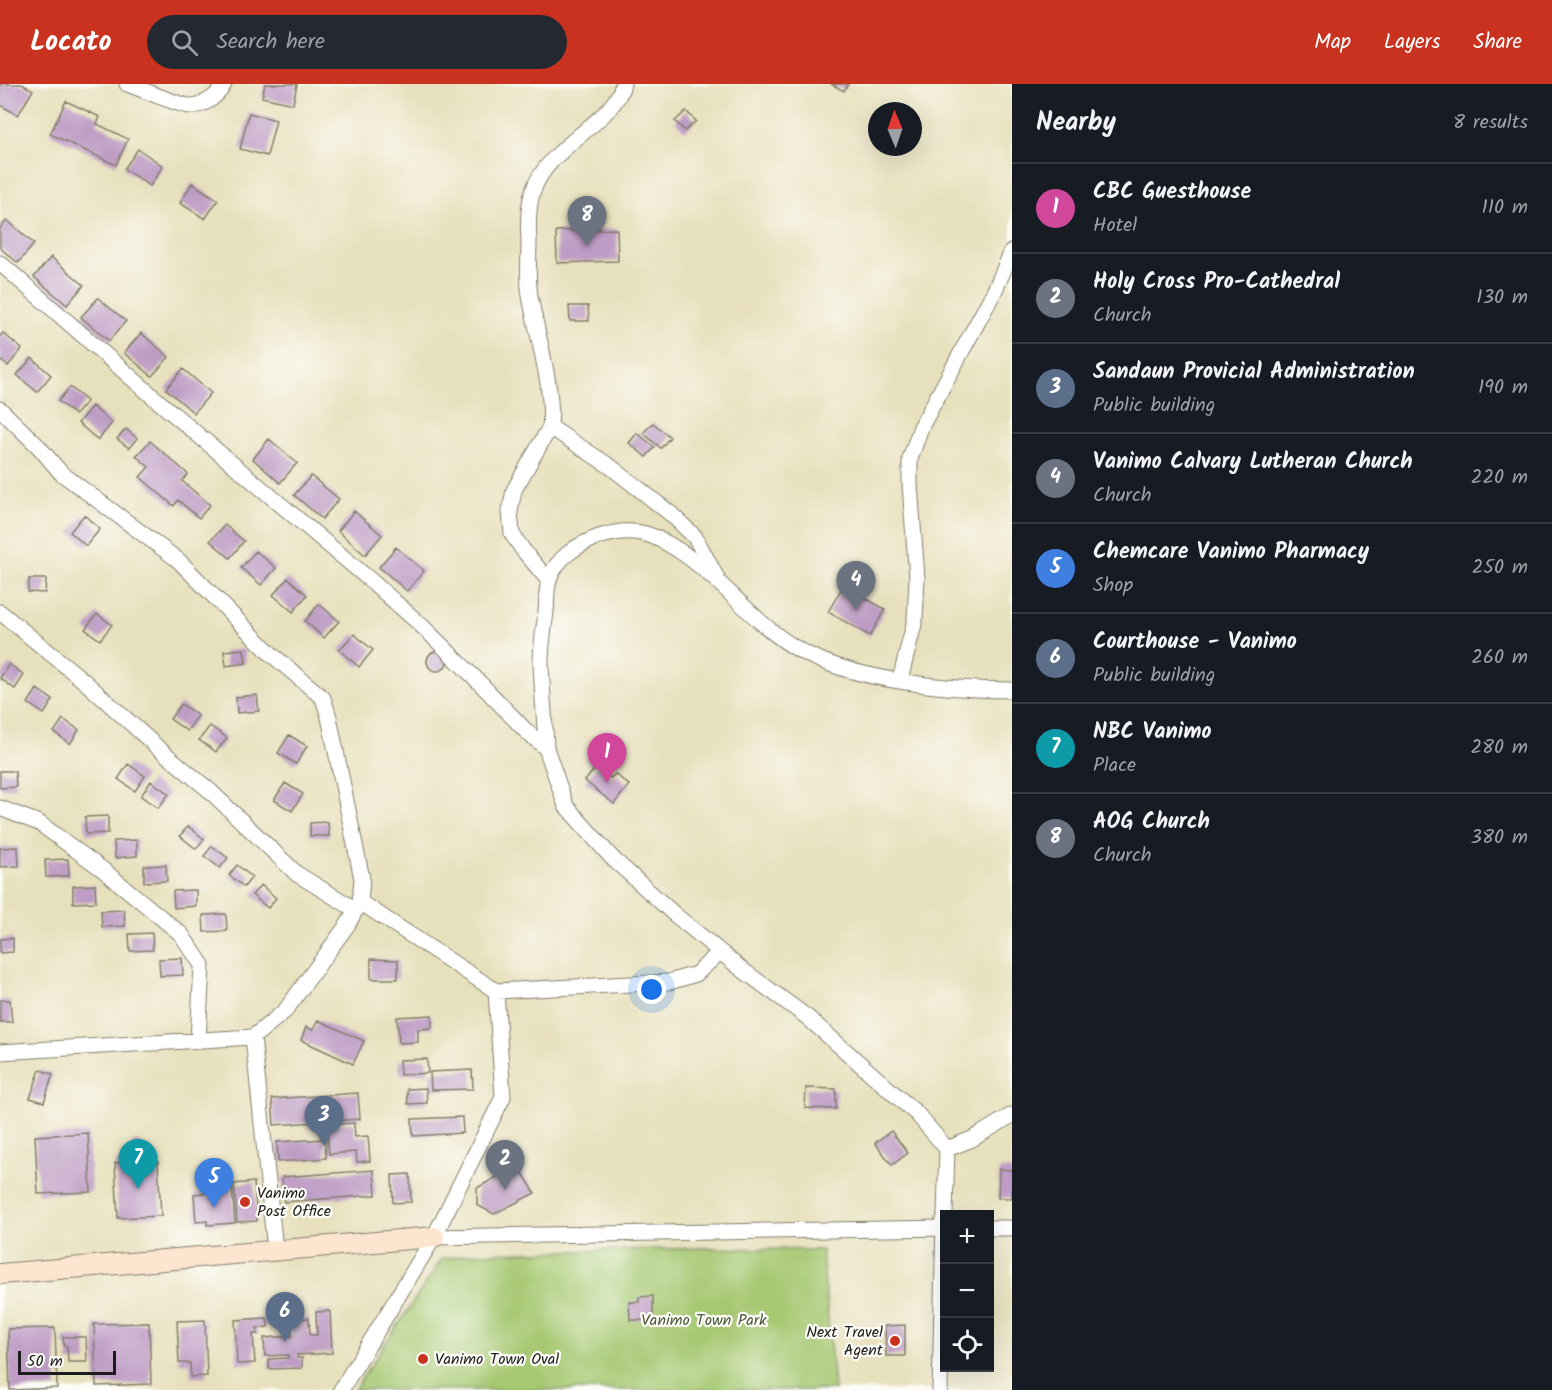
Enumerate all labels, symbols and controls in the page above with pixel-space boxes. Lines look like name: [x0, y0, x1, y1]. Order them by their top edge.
search box: [147, 15, 567, 69]
text: Locato: [30, 20, 111, 65]
text: Search here: [216, 25, 325, 60]
icon: search: [168, 26, 201, 59]
text: Map: [1314, 26, 1351, 59]
text: Layers: [1384, 26, 1440, 59]
text: Share: [1473, 26, 1522, 59]
north arrow: [868, 102, 922, 156]
text: Nearby: [1036, 102, 1116, 144]
text: 8 results: [1453, 107, 1528, 139]
text: CBC Guesthouse: [1093, 175, 1251, 210]
text: 1: [1052, 192, 1059, 224]
text: 110 m: [1482, 192, 1528, 224]
pin: 8: [568, 196, 606, 246]
text: Hotel: [1093, 210, 1137, 242]
text: Holy Cross Pro-Cathedral: [1093, 265, 1340, 300]
text: 2: [1050, 282, 1061, 314]
text: 130 m: [1476, 282, 1528, 314]
text: Church: [1093, 300, 1152, 332]
text: Sandaun Provicial Administration: [1093, 355, 1415, 390]
text: 3: [1050, 372, 1061, 404]
text: 190 m: [1478, 372, 1528, 404]
text: Public building: [1093, 390, 1215, 422]
text: Vanimo Calvary Lutheran Church: [1093, 445, 1413, 480]
text: 4: [1050, 462, 1061, 494]
text: 220 m: [1471, 462, 1528, 494]
text: Church: [1093, 480, 1152, 512]
text: Chemcare Vanimo Pharmacy: [1093, 535, 1369, 570]
text: 5: [1050, 552, 1061, 584]
text: 250 m: [1472, 552, 1528, 584]
pin: 4: [836, 562, 876, 611]
text: Shop: [1093, 570, 1133, 602]
text: Courthouse - Vanimo: [1093, 625, 1297, 660]
text: 6: [1050, 642, 1061, 674]
text: 260 m: [1471, 642, 1528, 674]
text: Public building: [1093, 660, 1215, 692]
text: NBC Vanimo: [1093, 715, 1212, 750]
text: 7: [1051, 732, 1060, 764]
text: 280 m: [1470, 732, 1528, 764]
pin: 1: [588, 734, 626, 783]
text: Place: [1093, 750, 1136, 782]
text: AOG Church: [1093, 805, 1210, 840]
text: 8: [1050, 822, 1061, 854]
text: 380 m: [1471, 822, 1528, 854]
text: Church: [1093, 840, 1152, 872]
your location: [637, 975, 666, 1004]
pin: 3: [304, 1096, 344, 1146]
pin: 7: [118, 1140, 158, 1189]
pin: 2: [486, 1140, 524, 1190]
pin: 5: [194, 1158, 234, 1208]
place label: Vanimo Post Office: [257, 1181, 331, 1224]
marker: Vanimo Post Office: [238, 1195, 252, 1209]
map controls: [940, 1210, 994, 1372]
button: +: [940, 1210, 994, 1264]
button: −: [940, 1264, 994, 1318]
pin: 6: [266, 1292, 304, 1342]
park label: Vanimo Town Park: [641, 1308, 767, 1333]
button: locate: [940, 1318, 994, 1372]
place label: Next Travel Agent: [806, 1320, 884, 1363]
marker: Next Travel Agent: [888, 1334, 902, 1348]
place label: Vanimo Town Oval: [435, 1347, 559, 1372]
scale bar: [18, 1348, 116, 1376]
text: 50 m: [27, 1349, 63, 1374]
marker: Vanimo Town Oval: [416, 1352, 430, 1366]

